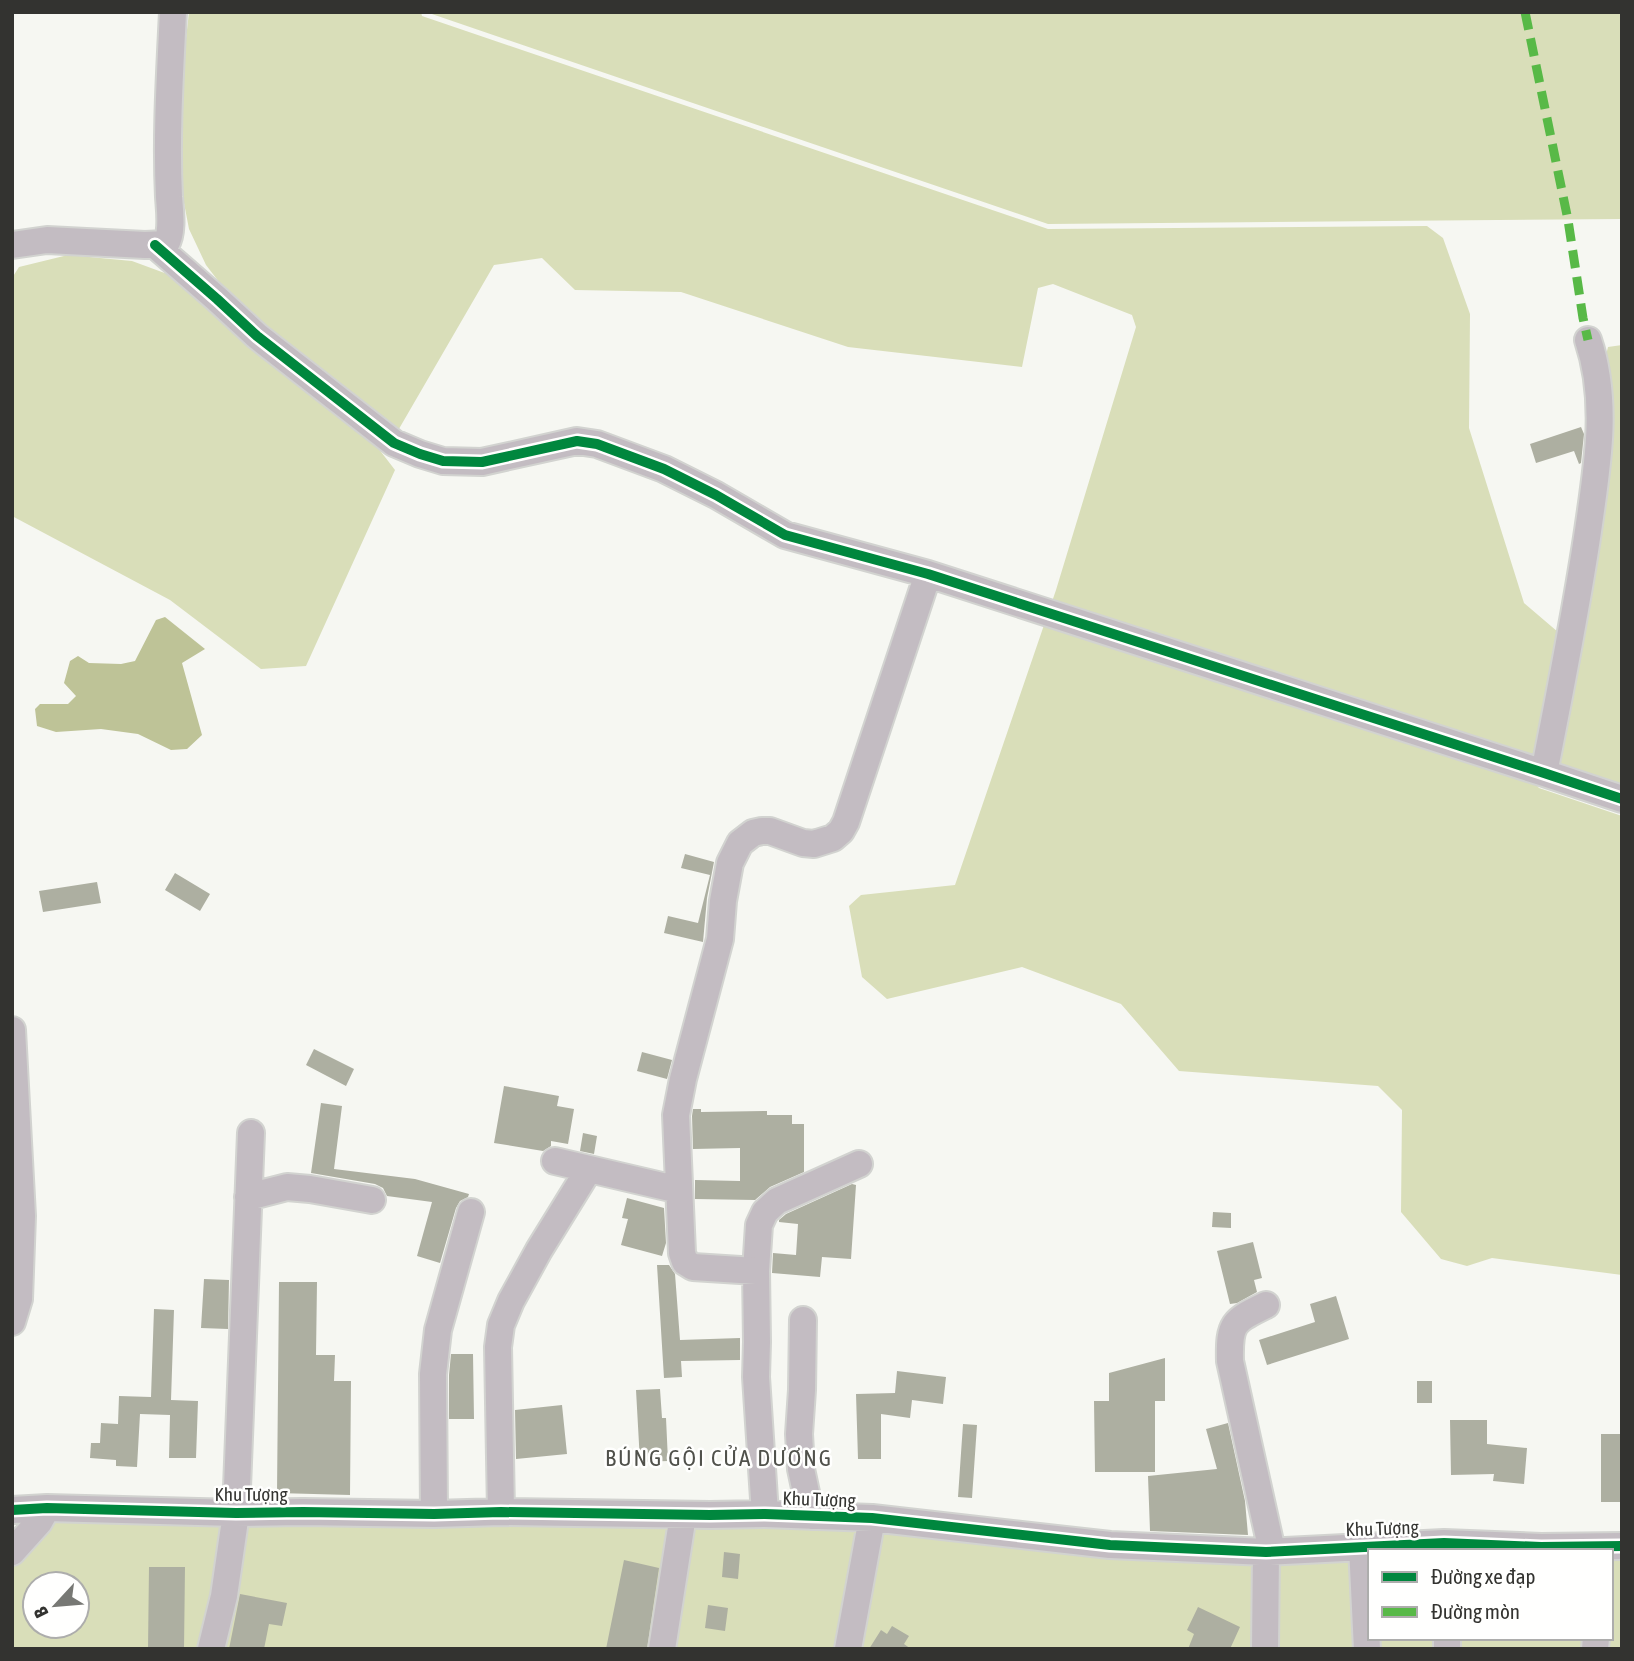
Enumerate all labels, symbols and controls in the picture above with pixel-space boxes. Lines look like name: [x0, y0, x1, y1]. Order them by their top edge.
district label: BÚNG GỘI CỬA DƯƠNG: [605, 1445, 833, 1471]
street label: Khu Tượng: [214, 1483, 288, 1505]
street label: Khu Tượng: [782, 1487, 857, 1511]
street label: Khu Tượng: [1345, 1516, 1420, 1540]
legend: [1368, 1549, 1613, 1640]
text: Đường xe đạp: [1431, 1564, 1535, 1588]
north arrow: [21, 1570, 91, 1640]
text: Đường mòn: [1431, 1599, 1520, 1623]
text: B: [29, 1604, 53, 1621]

